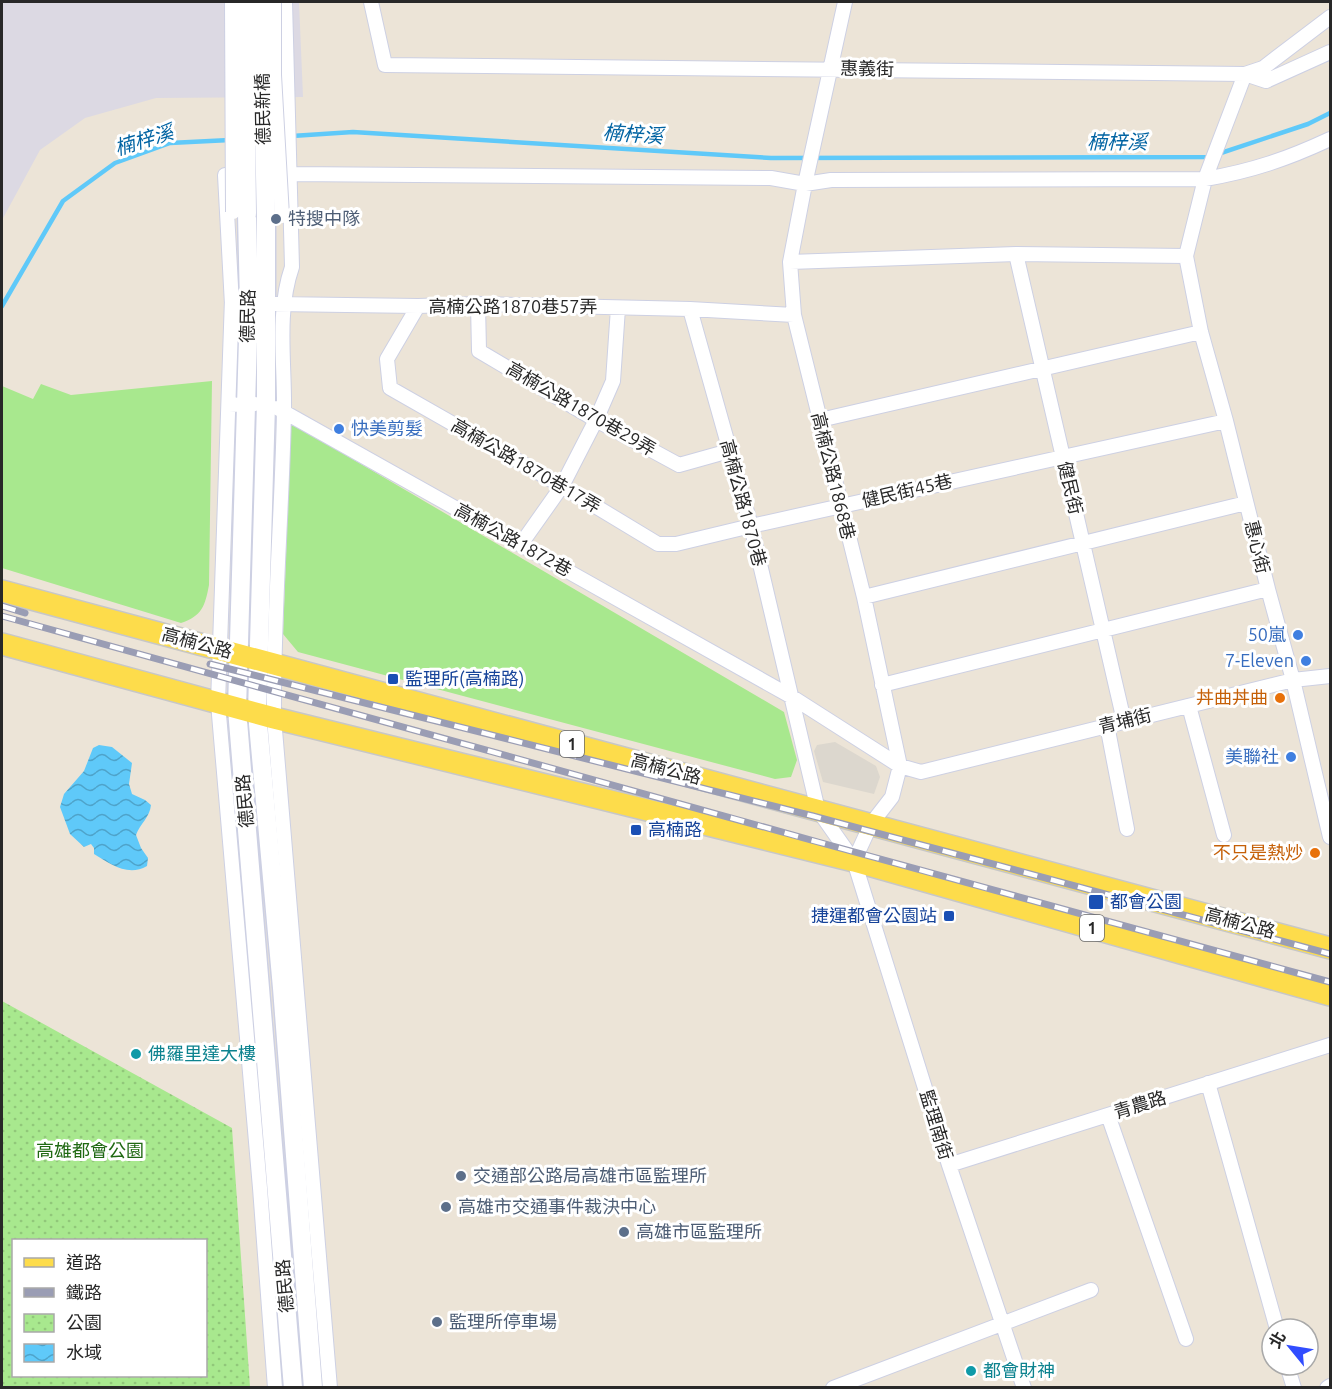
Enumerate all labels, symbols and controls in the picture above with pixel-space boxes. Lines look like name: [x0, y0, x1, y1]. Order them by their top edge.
street label: 惠義街: [840, 58, 894, 78]
street label: 德民新橋: [251, 73, 273, 145]
water label: 楠梓溪: [112, 119, 179, 159]
water label: 楠梓溪: [602, 120, 667, 147]
water label: 楠梓溪: [1087, 130, 1150, 153]
place label: 特搜中隊: [288, 208, 360, 228]
marker: 特搜中隊: [269, 212, 283, 226]
street label: 德民路: [237, 289, 257, 343]
street label: 高楠公路1870巷57弄: [429, 296, 597, 316]
street label: 高楠公路1870巷29弄: [503, 357, 660, 459]
street label: 高楠公路1868巷: [808, 410, 859, 542]
street label: 高楠公路1870巷17弄: [448, 414, 605, 516]
place label: 快美剪髮: [351, 418, 423, 438]
marker: 快美剪髮: [332, 422, 346, 436]
street label: 高楠公路1870巷: [717, 437, 771, 568]
street label: 健民街: [1055, 459, 1087, 516]
street label: 健民街45巷: [860, 470, 954, 510]
street label: 高楠公路1872巷: [452, 499, 575, 580]
street label: 惠心街: [1242, 518, 1274, 575]
street label: 高楠公路: [160, 623, 235, 661]
place label: 50嵐: [1248, 624, 1286, 644]
marker: 50嵐: [1291, 628, 1305, 642]
place label: 7-Eleven: [1225, 650, 1294, 670]
marker: 7-Eleven: [1299, 654, 1313, 668]
place label: 監理所(高楠路): [405, 668, 524, 689]
marker: 監理所(高楠路): [386, 672, 400, 686]
place label: 丼曲丼曲: [1196, 687, 1268, 707]
marker: 丼曲丼曲: [1273, 691, 1287, 705]
street label: 青埔街: [1096, 704, 1153, 736]
road number: 1: [560, 731, 584, 757]
place label: 美聯社: [1225, 746, 1279, 766]
street label: 高楠公路: [629, 749, 704, 787]
marker: 美聯社: [1284, 750, 1298, 764]
street label: 德民路: [232, 773, 256, 829]
place label: 高楠路: [648, 819, 702, 839]
marker: 高楠路: [629, 823, 643, 837]
place label: 不只是熱炒: [1213, 842, 1303, 862]
marker: 不只是熱炒: [1308, 846, 1322, 860]
place label: 都會公園: [1110, 891, 1182, 911]
marker: 都會公園: [1087, 893, 1105, 911]
street label: 高楠公路: [1203, 903, 1278, 941]
place label: 捷運都會公園站: [811, 905, 937, 925]
marker: 捷運都會公園站: [942, 909, 956, 923]
road number: 1: [1080, 915, 1104, 941]
place label: 佛羅里達大樓: [148, 1043, 256, 1063]
marker: 佛羅里達大樓: [129, 1047, 143, 1061]
street label: 監理南街: [917, 1087, 957, 1162]
street label: 青農路: [1111, 1087, 1168, 1122]
park label: 高雄都會公園: [36, 1140, 144, 1160]
place label: 交通部公路局高雄市區監理所: [473, 1165, 707, 1185]
marker: 交通部公路局高雄市區監理所: [454, 1169, 468, 1183]
place label: 高雄市交通事件裁決中心: [458, 1196, 656, 1216]
marker: 高雄市交通事件裁決中心: [439, 1200, 453, 1214]
place label: 高雄市區監理所: [636, 1221, 762, 1241]
marker: 高雄市區監理所: [617, 1225, 631, 1239]
legend: [12, 1239, 207, 1377]
text: 道路: [66, 1252, 102, 1272]
street label: 德民路: [272, 1258, 296, 1314]
text: 鐵路: [66, 1282, 102, 1302]
place label: 監理所停車場: [449, 1311, 557, 1331]
text: 公園: [66, 1312, 102, 1332]
marker: 監理所停車場: [430, 1315, 444, 1329]
north arrow: [1260, 1317, 1320, 1377]
text: 北: [1265, 1328, 1289, 1351]
text: 水域: [66, 1342, 102, 1362]
place label: 都會財神: [983, 1360, 1055, 1380]
marker: 都會財神: [964, 1364, 978, 1378]

